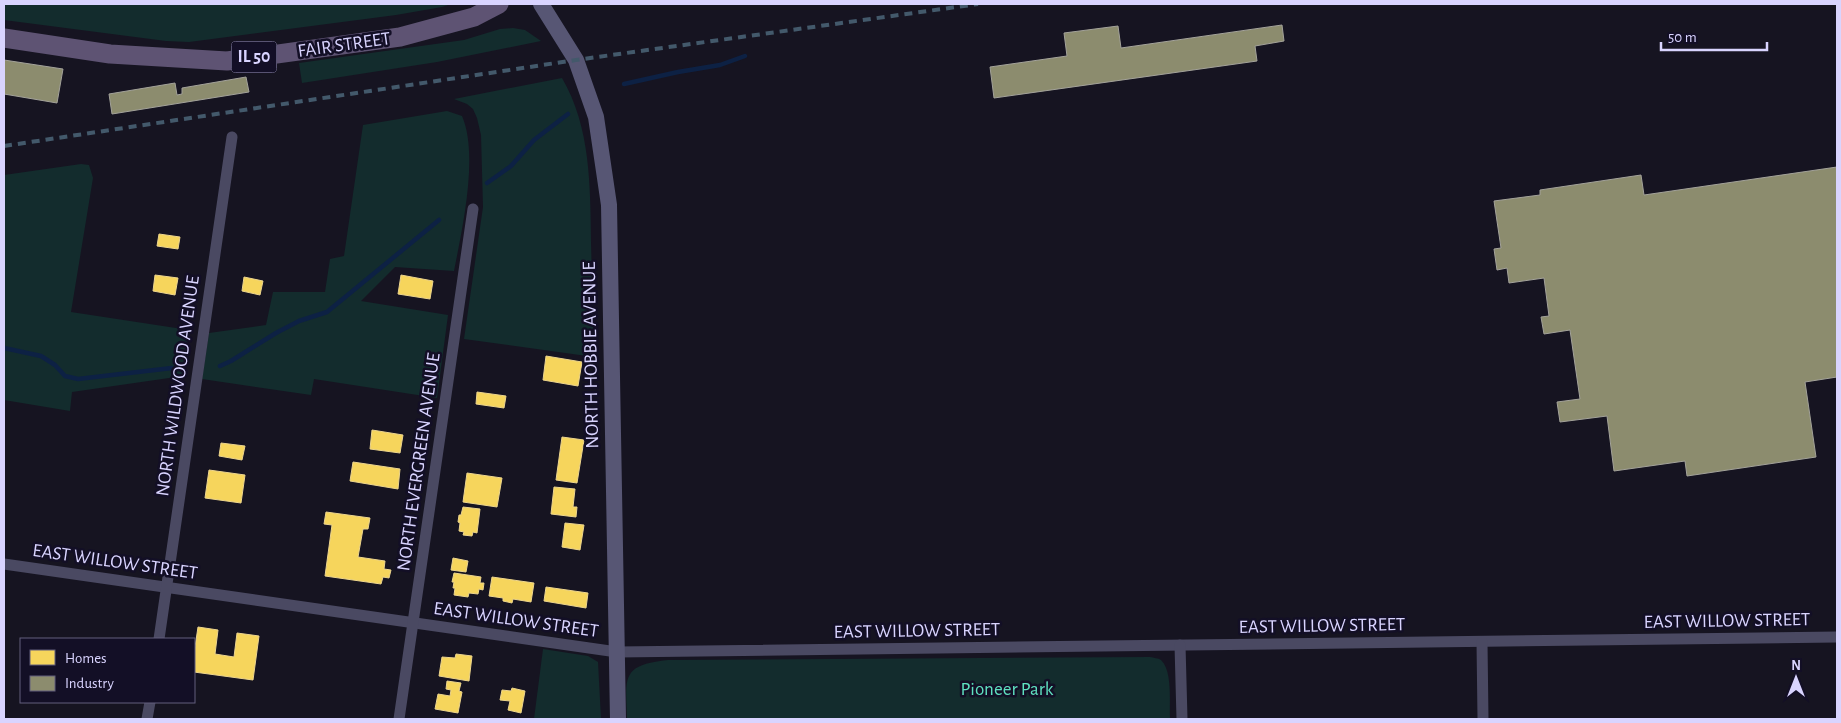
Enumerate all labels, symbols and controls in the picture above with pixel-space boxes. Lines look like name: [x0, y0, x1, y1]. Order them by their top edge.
scale bar: [1661, 20, 1767, 52]
street label: FAIR STREET: [296, 29, 392, 61]
text: 50 m: [1668, 30, 1697, 45]
road number: IL 50: [232, 42, 276, 72]
street label: NORTH HOBBIE AVENUE: [580, 261, 602, 449]
street label: NORTH WILDWOOD AVENUE: [153, 274, 203, 498]
street label: NORTH EVERGREEN AVENUE: [394, 352, 444, 572]
street label: EAST WILLOW STREET: [31, 541, 199, 583]
street label: EAST WILLOW STREET: [432, 599, 600, 641]
street label: EAST WILLOW STREET: [1644, 610, 1810, 632]
street label: EAST WILLOW STREET: [1239, 615, 1405, 637]
street label: EAST WILLOW STREET: [834, 620, 1000, 642]
legend: [20, 638, 195, 703]
text: Homes: [65, 651, 107, 666]
north arrow: [1771, 653, 1821, 703]
text: N: [1791, 659, 1801, 673]
text: Industry: [65, 676, 114, 691]
park label: Pioneer Park: [960, 680, 1054, 699]

